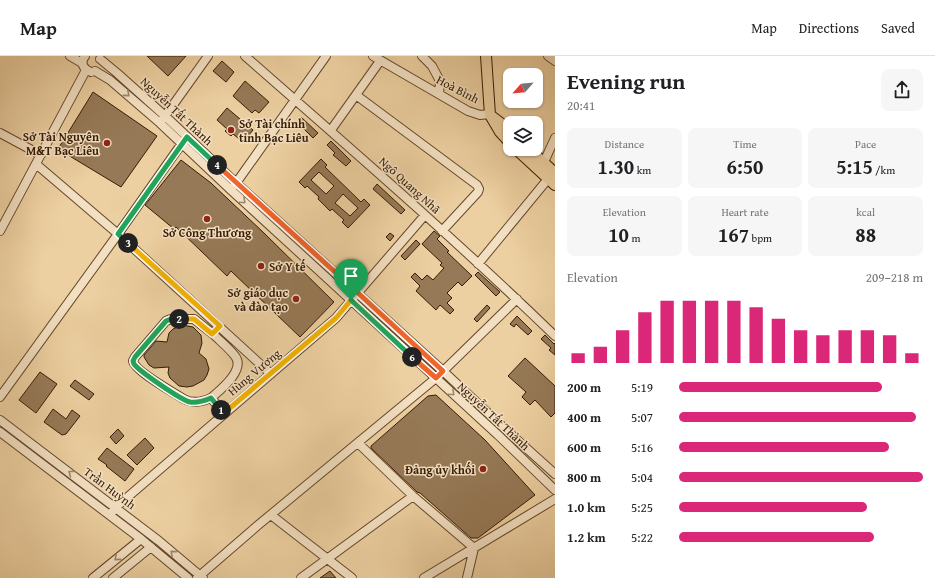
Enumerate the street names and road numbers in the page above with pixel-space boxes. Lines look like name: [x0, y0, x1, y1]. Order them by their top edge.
street label: Hoà Bình: [434, 71, 483, 107]
street label: Nguyễn Tất Thành: [137, 73, 217, 149]
street label: Ngô Quang Nhã: [375, 153, 445, 218]
street label: Hùng Vương: [224, 345, 284, 399]
street label: Nguyễn Tất Thành: [454, 378, 534, 454]
street label: Trần Huỳnh: [81, 463, 140, 513]

